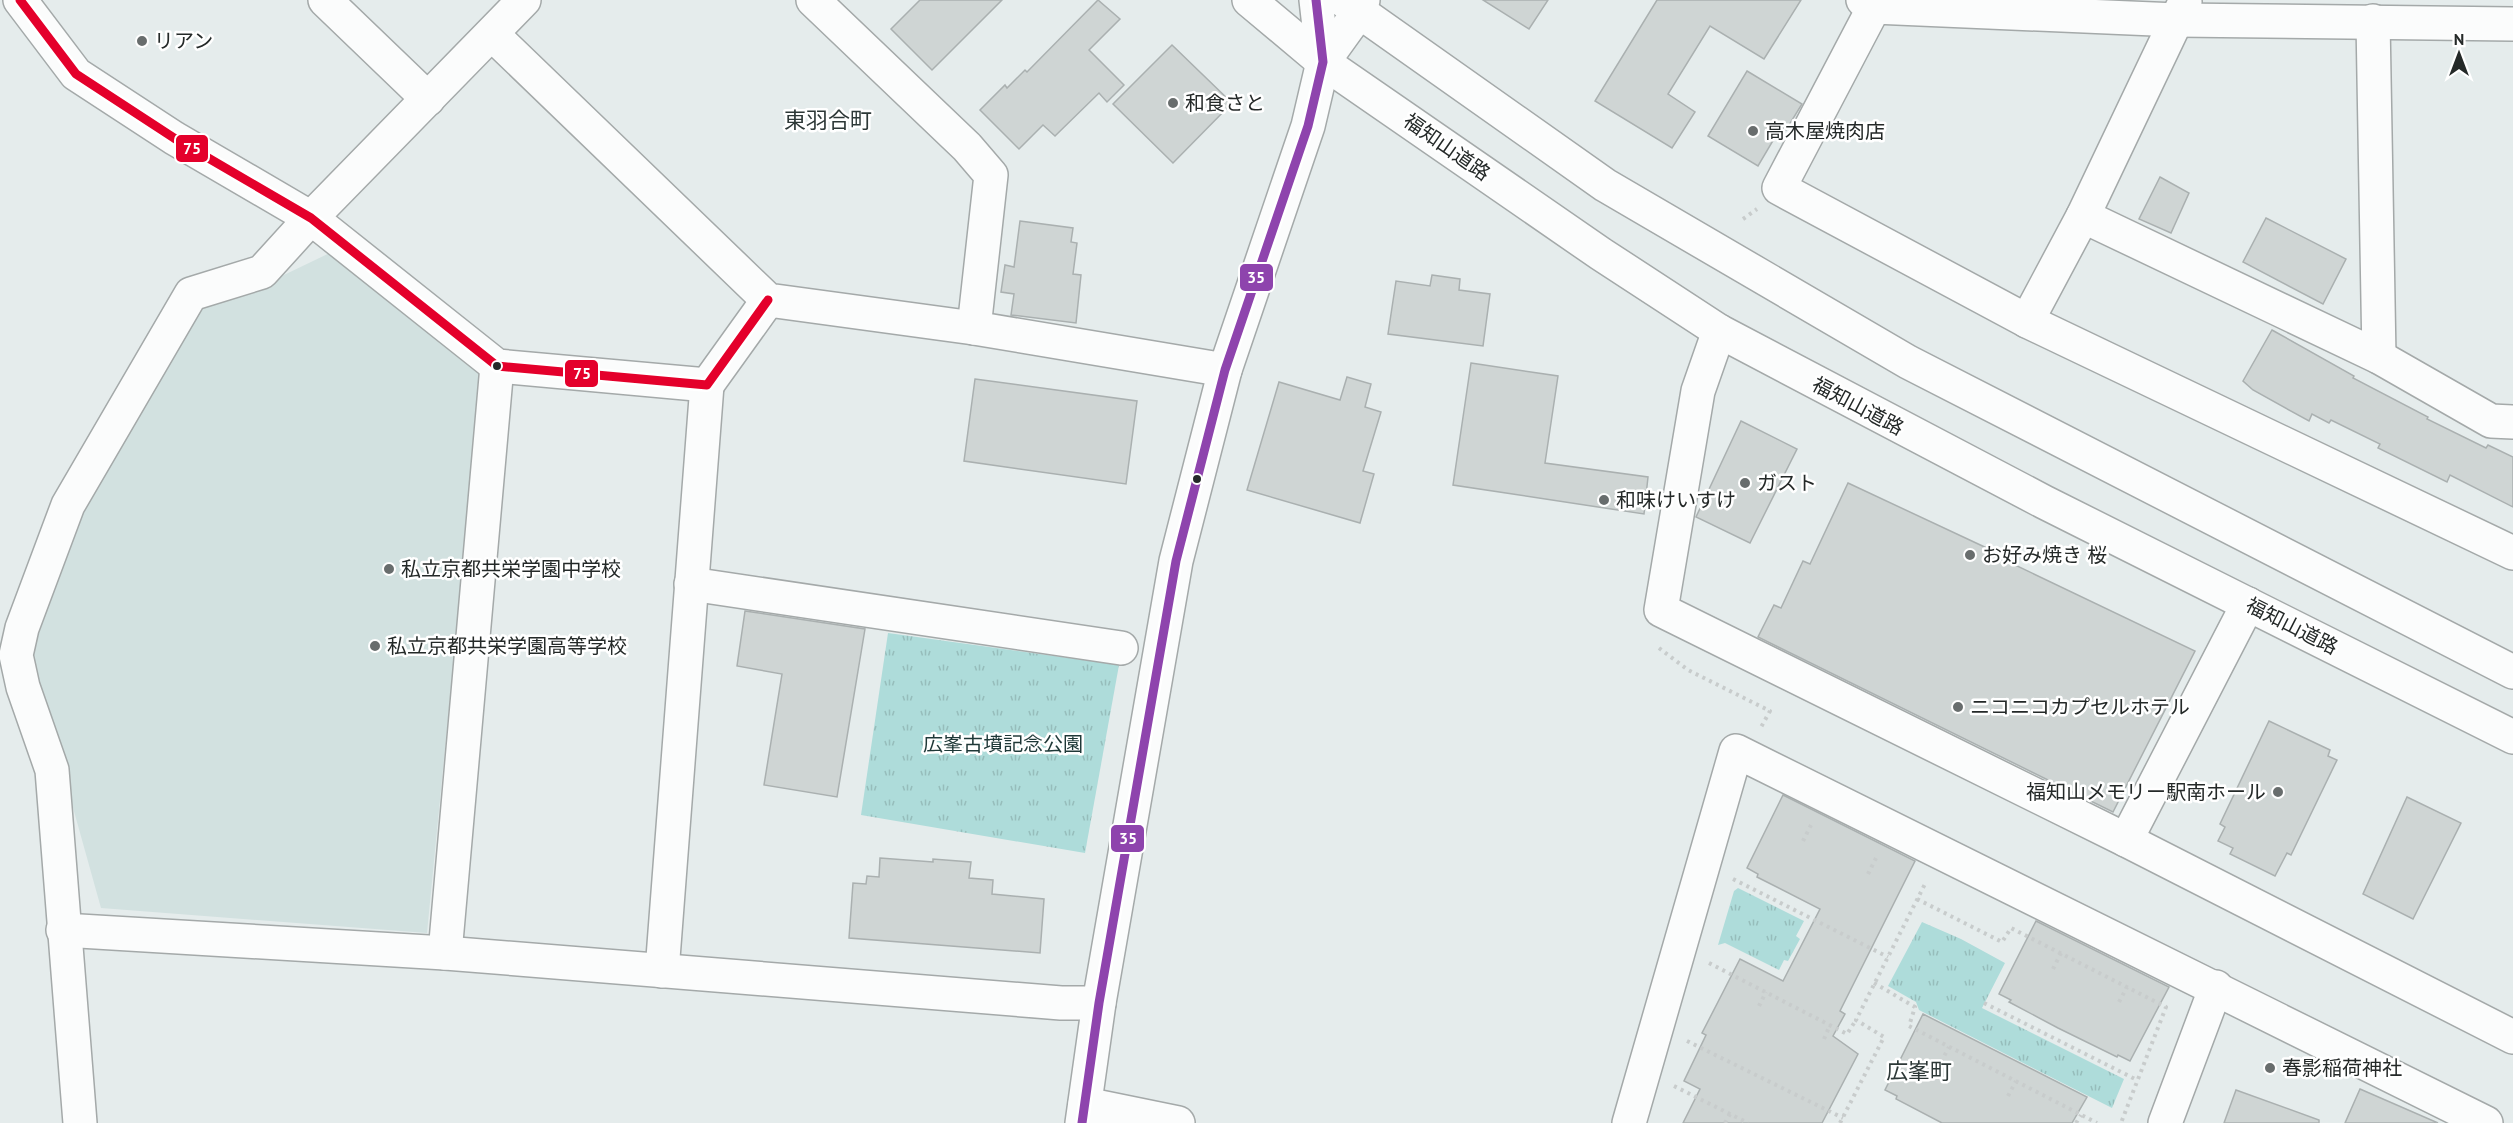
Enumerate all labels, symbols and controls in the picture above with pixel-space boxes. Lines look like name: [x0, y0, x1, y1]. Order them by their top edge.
north arrow: [2429, 24, 2489, 84]
place label: リアン: [154, 28, 213, 54]
text: N: [2454, 29, 2464, 49]
marker: リアン: [135, 34, 149, 48]
place label: 和食さと: [1185, 90, 1265, 116]
marker: 和食さと: [1166, 96, 1180, 110]
district label: 東羽合町: [784, 106, 872, 134]
street label: 福知山道路: [1399, 108, 1495, 186]
place label: 高木屋焼肉店: [1765, 118, 1885, 144]
marker: 高木屋焼肉店: [1746, 124, 1760, 138]
line badge: 75: [175, 134, 209, 163]
text: 75: [183, 138, 201, 158]
line badge: 35: [1239, 263, 1274, 292]
text: 35: [1247, 267, 1265, 287]
line badge: 75: [564, 359, 599, 388]
unlabelled marker: [491, 360, 503, 372]
text: 75: [573, 363, 591, 383]
street label: 福知山道路: [1808, 371, 1908, 441]
place label: ガスト: [1757, 470, 1817, 496]
unlabelled marker: [1191, 473, 1203, 485]
marker: ガスト: [1738, 476, 1752, 490]
place label: 和味けいすけ: [1616, 487, 1736, 513]
marker: 和味けいすけ: [1597, 493, 1611, 507]
place label: お好み焼き 桜: [1982, 542, 2107, 568]
marker: お好み焼き 桜: [1963, 548, 1977, 562]
place label: 私立京都共栄学園中学校: [401, 556, 621, 582]
marker: 私立京都共栄学園中学校: [382, 562, 396, 576]
street label: 福知山道路: [2242, 592, 2342, 660]
place label: 私立京都共栄学園高等学校: [387, 633, 627, 659]
marker: 私立京都共栄学園高等学校: [368, 639, 382, 653]
place label: ニコニコカプセルホテル: [1970, 694, 2190, 720]
marker: ニコニコカプセルホテル: [1951, 700, 1965, 714]
park label: 広峯古墳記念公園: [923, 731, 1083, 757]
place label: 福知山メモリー駅南ホール: [2026, 779, 2266, 805]
marker: 福知山メモリー駅南ホール: [2271, 785, 2285, 799]
line badge: 35: [1110, 824, 1145, 853]
text: 35: [1119, 828, 1137, 848]
place label: 春影稲荷神社: [2282, 1055, 2402, 1081]
district label: 広峯町: [1886, 1057, 1952, 1085]
marker: 春影稲荷神社: [2263, 1061, 2277, 1075]

